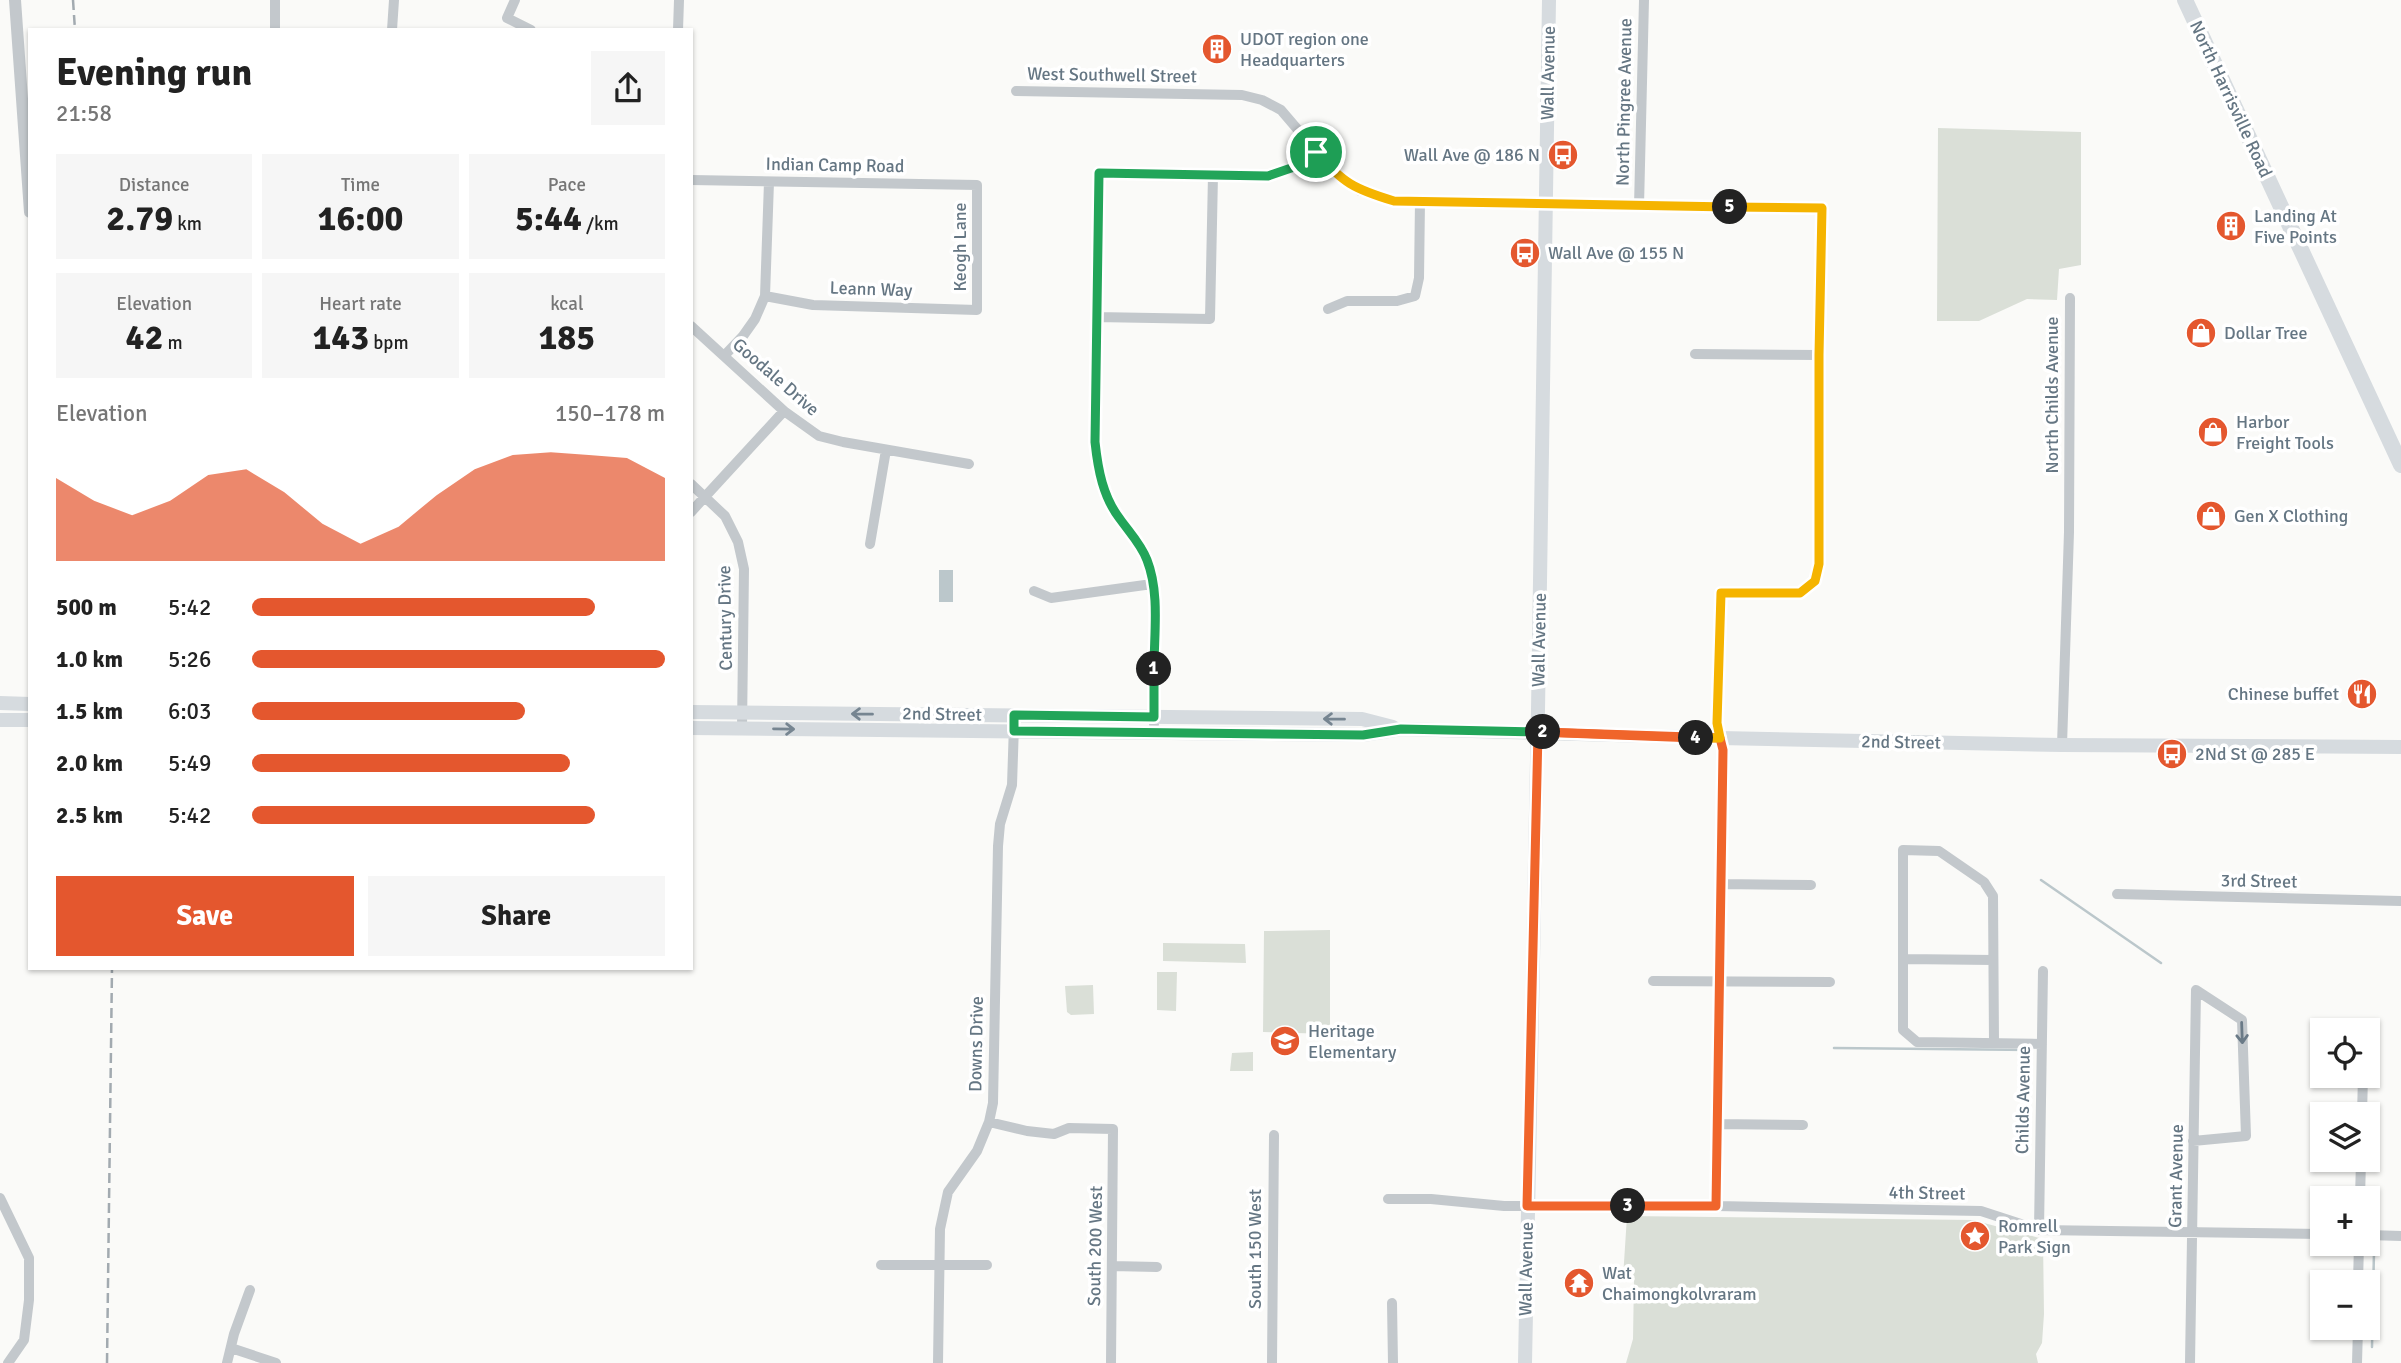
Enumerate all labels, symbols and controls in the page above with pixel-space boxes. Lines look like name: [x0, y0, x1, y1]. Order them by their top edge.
street label: North Harrisville Road: [2185, 17, 2277, 181]
street label: North Pingree Avenue: [1612, 18, 1636, 186]
street label: Wall Avenue: [1536, 26, 1560, 120]
place label: UDOT region one Headquarters: [1240, 28, 1369, 71]
building icon: UDOT region one Headquarters: [1200, 32, 1234, 66]
text: Evening run: [56, 49, 252, 96]
button: share: [591, 51, 665, 125]
street label: West Southwell Street: [1027, 63, 1197, 87]
text: 21:58: [56, 99, 112, 128]
pin: [1286, 122, 1346, 182]
icon: arrive: [1297, 133, 1335, 171]
bus stop icon: Wall Ave @ 186 N: [1546, 138, 1580, 172]
place label: Wall Ave @ 186 N: [1404, 144, 1540, 166]
street label: Indian Camp Road: [766, 153, 904, 177]
text: Distance: [119, 173, 190, 197]
text: Time: [341, 173, 380, 197]
text: Pace: [548, 173, 586, 197]
pin: 5: [1712, 190, 1748, 224]
text: 5: [1724, 194, 1735, 218]
text: 2.79: [106, 197, 173, 240]
text: 16:00: [318, 197, 403, 240]
text: 5:44: [515, 197, 582, 240]
street label: Keogh Lane: [949, 202, 971, 292]
place label: Landing At Five Points: [2254, 205, 2337, 248]
building icon: Landing At Five Points: [2214, 209, 2248, 243]
text: km: [173, 212, 202, 236]
text: /km: [582, 212, 619, 236]
bus stop icon: Wall Ave @ 155 N: [1508, 236, 1542, 270]
place label: Wall Ave @ 155 N: [1548, 242, 1684, 264]
street label: Leann Way: [829, 277, 913, 301]
text: Elevation: [116, 292, 192, 316]
text: Heart rate: [319, 292, 402, 316]
text: kcal: [550, 292, 583, 316]
text: 42: [126, 316, 163, 359]
text: 143: [312, 316, 369, 359]
text: 185: [538, 316, 595, 359]
street label: North Childs Avenue: [2041, 316, 2063, 474]
shop icon: Dollar Tree: [2184, 316, 2218, 350]
place label: Dollar Tree: [2224, 322, 2307, 344]
text: m: [163, 331, 183, 355]
text: bpm: [369, 331, 409, 355]
street label: Goodale Drive: [728, 334, 824, 420]
text: Elevation: [56, 399, 148, 428]
text: 150–178 m: [555, 399, 665, 428]
place label: Harbor Freight Tools: [2236, 411, 2334, 454]
shop icon: Harbor Freight Tools: [2196, 415, 2230, 449]
shop icon: Gen X Clothing: [2194, 499, 2228, 533]
place label: Gen X Clothing: [2234, 505, 2348, 527]
street label: Century Drive: [713, 565, 737, 671]
text: 500 m: [56, 593, 117, 622]
text: 5:42: [168, 593, 211, 622]
street label: Wall Avenue: [1527, 593, 1551, 687]
text: 1.0 km: [56, 645, 123, 674]
text: 5:26: [168, 645, 211, 674]
pin: 1: [1136, 652, 1172, 686]
text: 1: [1148, 656, 1159, 680]
restaurant icon: Chinese buffet: [2345, 677, 2379, 711]
place label: Chinese buffet: [2228, 683, 2339, 705]
text: 1.5 km: [56, 697, 123, 726]
text: 6:03: [168, 697, 211, 726]
street label: 2nd Street: [902, 702, 982, 726]
one-way arrow: [851, 707, 874, 720]
one-way arrow: [1323, 712, 1346, 726]
pin: 2: [1526, 714, 1560, 750]
text: 2: [1537, 719, 1548, 743]
pin: 4: [1678, 720, 1714, 756]
one-way arrow: [772, 722, 795, 735]
text: 4: [1690, 725, 1701, 749]
street label: 2nd Street: [1861, 730, 1941, 754]
bus stop icon: 2Nd St @ 285 E: [2155, 737, 2189, 771]
place label: 2Nd St @ 285 E: [2195, 743, 2315, 765]
text: 2.0 km: [56, 749, 123, 778]
text: 5:49: [168, 749, 211, 778]
text: 2.5 km: [56, 801, 123, 830]
text: 5:42: [168, 801, 211, 830]
street label: 3rd Street: [2221, 869, 2297, 893]
button: Save: [56, 876, 354, 956]
button: Share: [368, 876, 665, 956]
street label: Downs Drive: [964, 996, 988, 1092]
map controls: [2310, 1018, 2380, 1340]
button: locate: [2310, 1018, 2380, 1088]
place label: Heritage Elementary: [1308, 1020, 1397, 1063]
one-way arrow: [2236, 1021, 2249, 1044]
school or university icon: Heritage Elementary: [1268, 1024, 1302, 1058]
street label: Childs Avenue: [2011, 1046, 2035, 1154]
button: layers: [2310, 1102, 2380, 1172]
street label: Grant Avenue: [2164, 1124, 2188, 1228]
street label: 4th Street: [1888, 1181, 1966, 1205]
street label: South 200 West: [1083, 1186, 1107, 1306]
button: +: [2310, 1186, 2380, 1256]
pin: 3: [1610, 1188, 1646, 1224]
street label: South 150 West: [1244, 1189, 1266, 1309]
text: 3: [1622, 1193, 1633, 1217]
place label: Romrell Park Sign: [1998, 1215, 2071, 1258]
place icon: Romrell Park Sign: [1958, 1219, 1992, 1253]
street label: Wall Avenue: [1514, 1222, 1538, 1316]
place label: Wat Chaimongkolvraram: [1602, 1262, 1757, 1305]
temple icon: Wat Chaimongkolvraram: [1562, 1266, 1596, 1300]
button: −: [2310, 1270, 2380, 1340]

